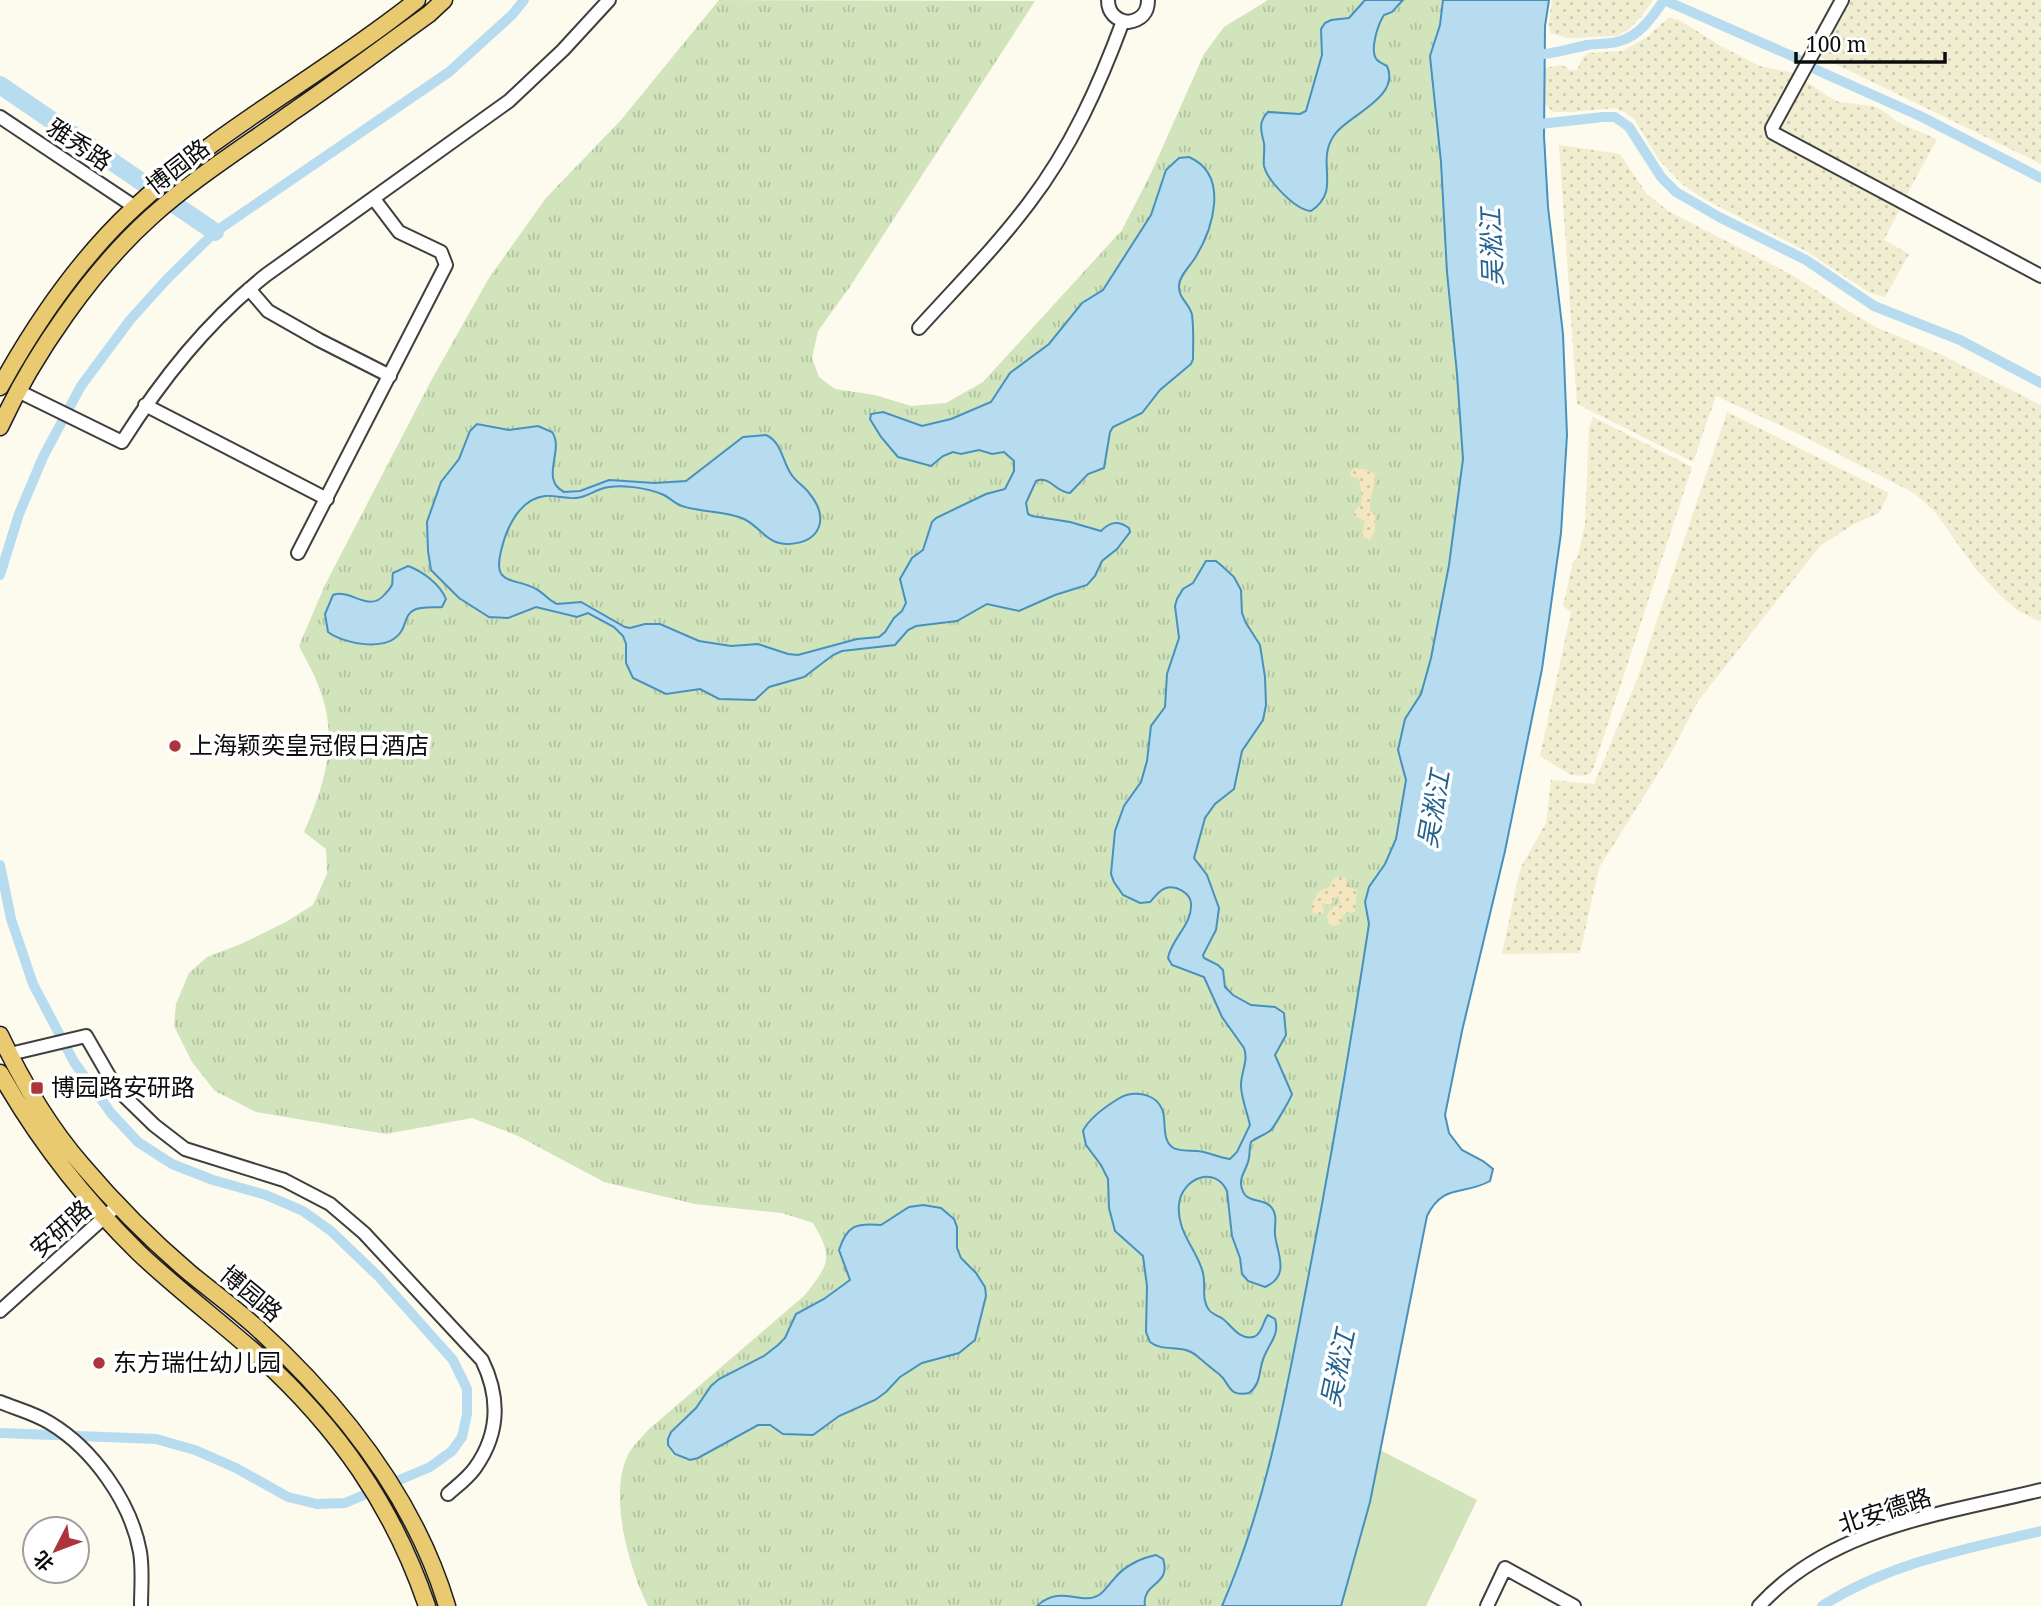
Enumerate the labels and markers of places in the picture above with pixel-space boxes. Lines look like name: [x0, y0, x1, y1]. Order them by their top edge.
place label: 上海颖奕皇冠假日酒店: [189, 728, 429, 761]
marker: 上海颖奕皇冠假日酒店: [167, 738, 183, 754]
place label: 博园路安研路: [51, 1070, 195, 1103]
marker: 博园路安研路: [29, 1080, 45, 1096]
place label: 东方瑞仕幼儿园: [113, 1345, 281, 1378]
marker: 东方瑞仕幼儿园: [91, 1355, 107, 1371]

